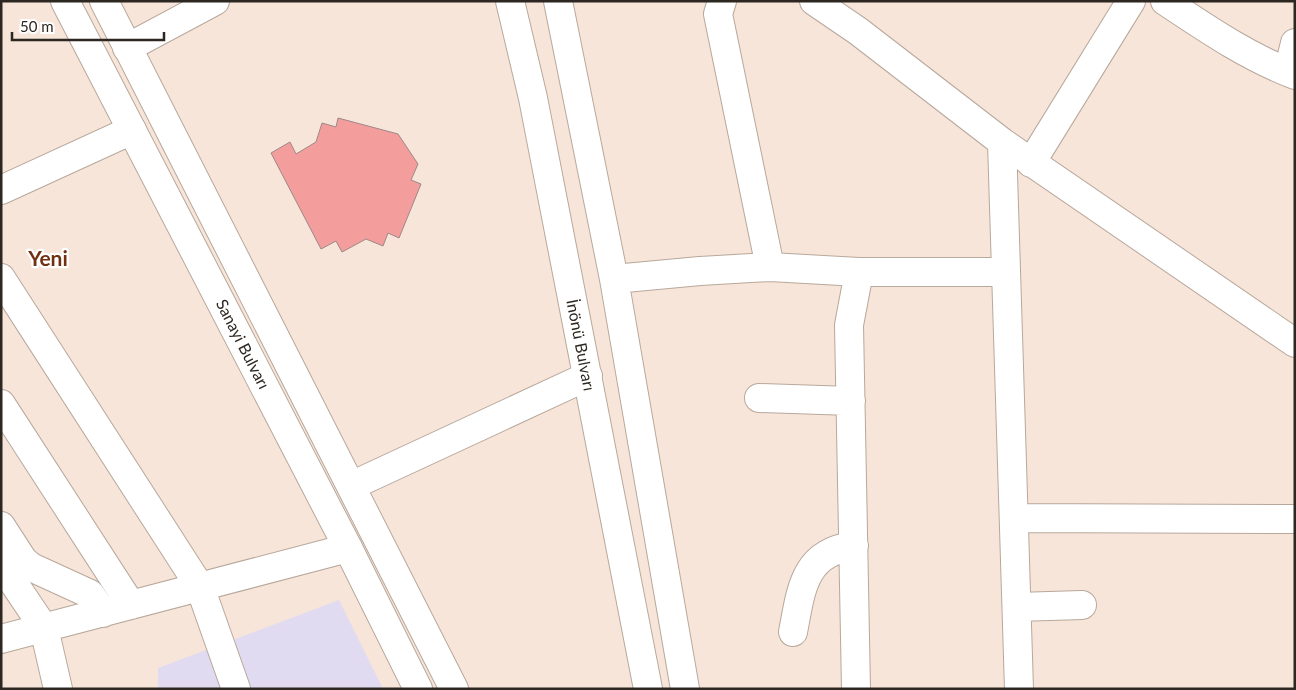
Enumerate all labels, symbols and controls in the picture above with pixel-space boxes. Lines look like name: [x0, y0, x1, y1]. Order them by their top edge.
scale bar: [12, 10, 165, 42]
text: 50 m: [20, 17, 54, 35]
district label: Yeni: [27, 245, 68, 270]
street label: Sanayi Bulvarı: [213, 296, 274, 392]
street label: İnönü Bulvarı: [563, 297, 600, 392]

